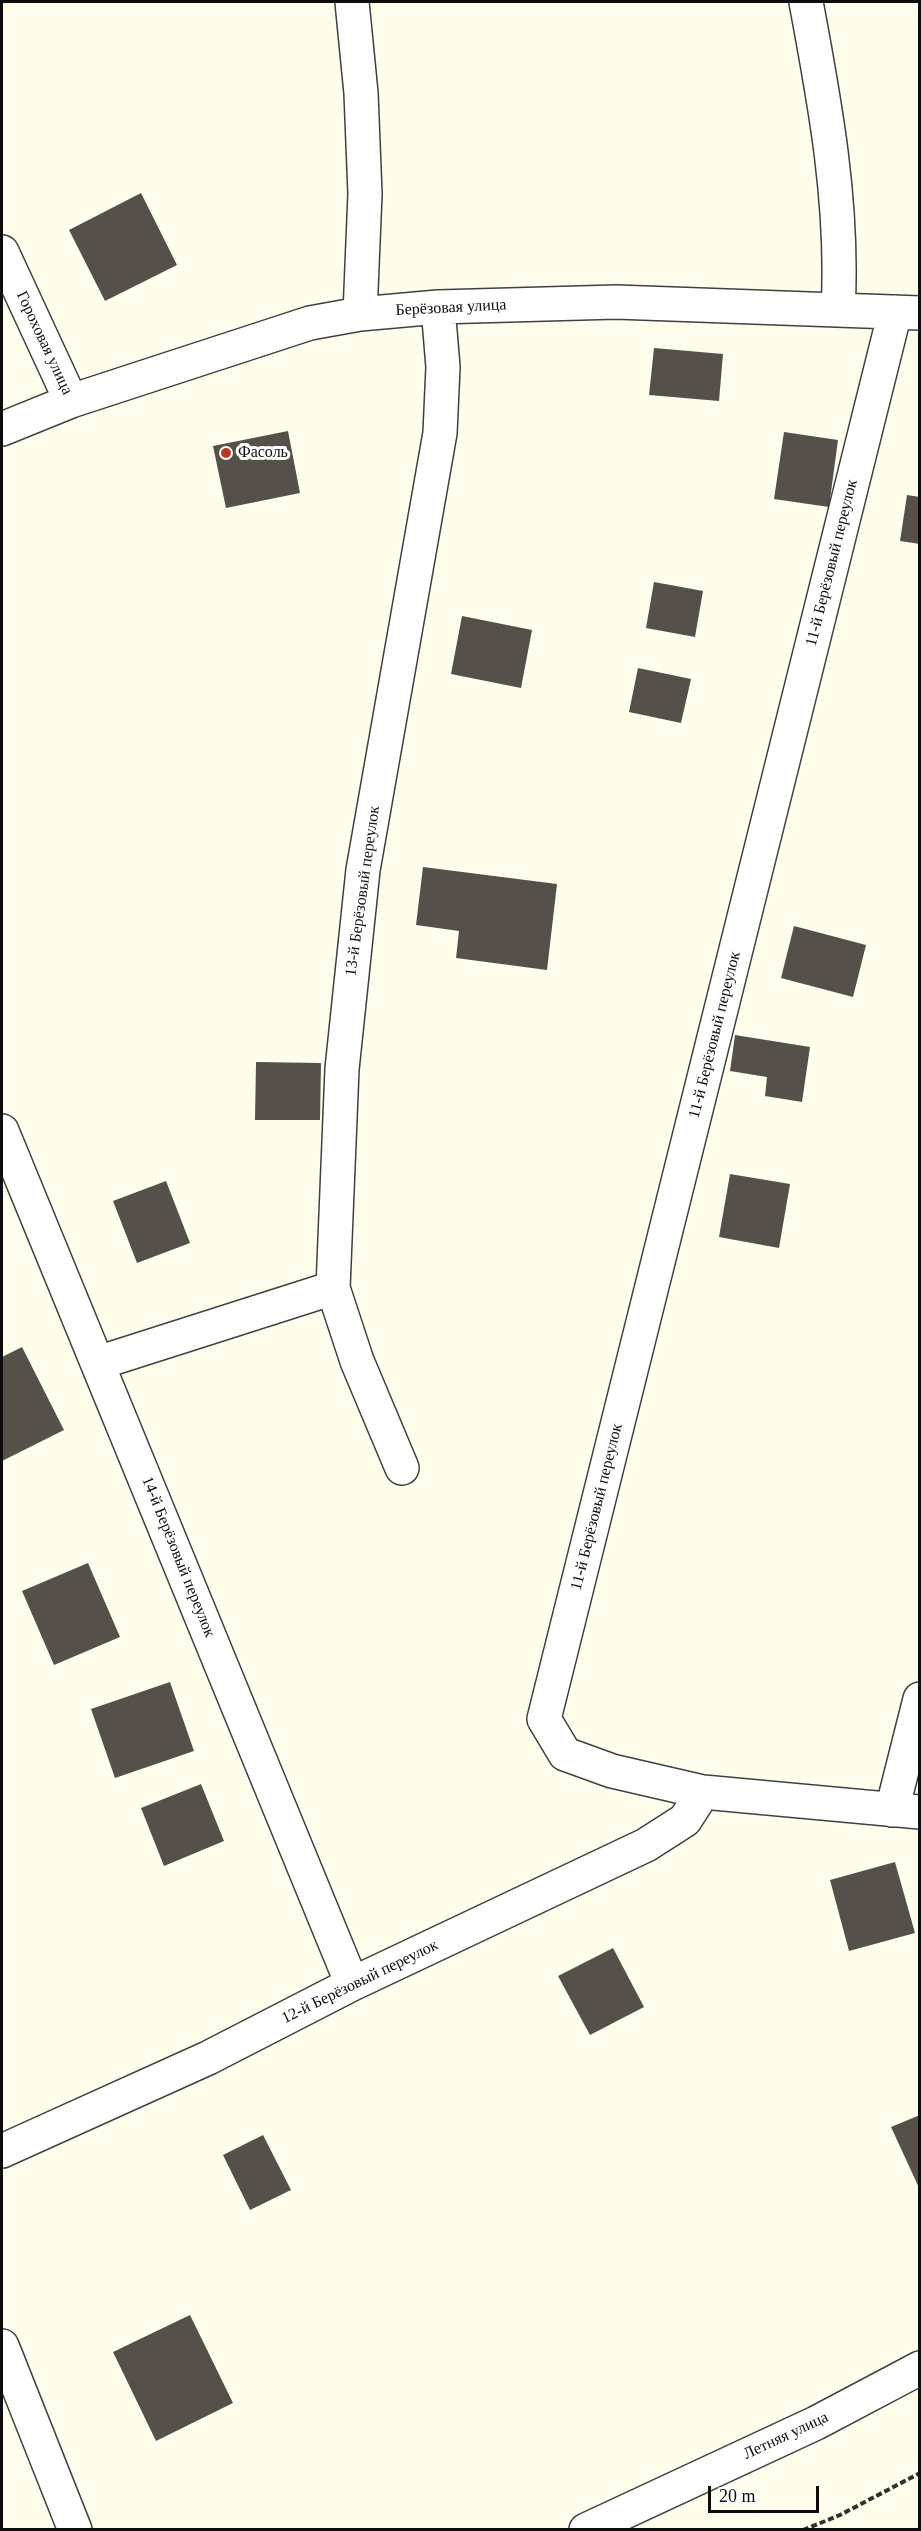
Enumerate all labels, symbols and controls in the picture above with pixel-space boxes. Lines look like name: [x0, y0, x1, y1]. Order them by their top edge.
street label: Гороховая улица: [12, 288, 76, 398]
street label: Берёзовая улица: [395, 296, 507, 320]
place label: Фасоль: [238, 443, 288, 463]
marker: Фасоль: [219, 446, 233, 460]
street label: 11-й Берёзовый переулок: [802, 478, 862, 648]
street label: 13-й Берёзовый переулок: [342, 805, 384, 977]
street label: 11-й Берёзовый переулок: [685, 950, 745, 1120]
street label: 11-й Берёзовый переулок: [567, 1422, 627, 1592]
street label: 14-й Берёзовый переулок: [137, 1474, 219, 1640]
street label: 12-й Берёзовый переулок: [279, 1936, 441, 2028]
street label: Летняя улица: [740, 2408, 832, 2464]
scale bar: [711, 2474, 822, 2512]
text: 20 m: [719, 2486, 756, 2506]

